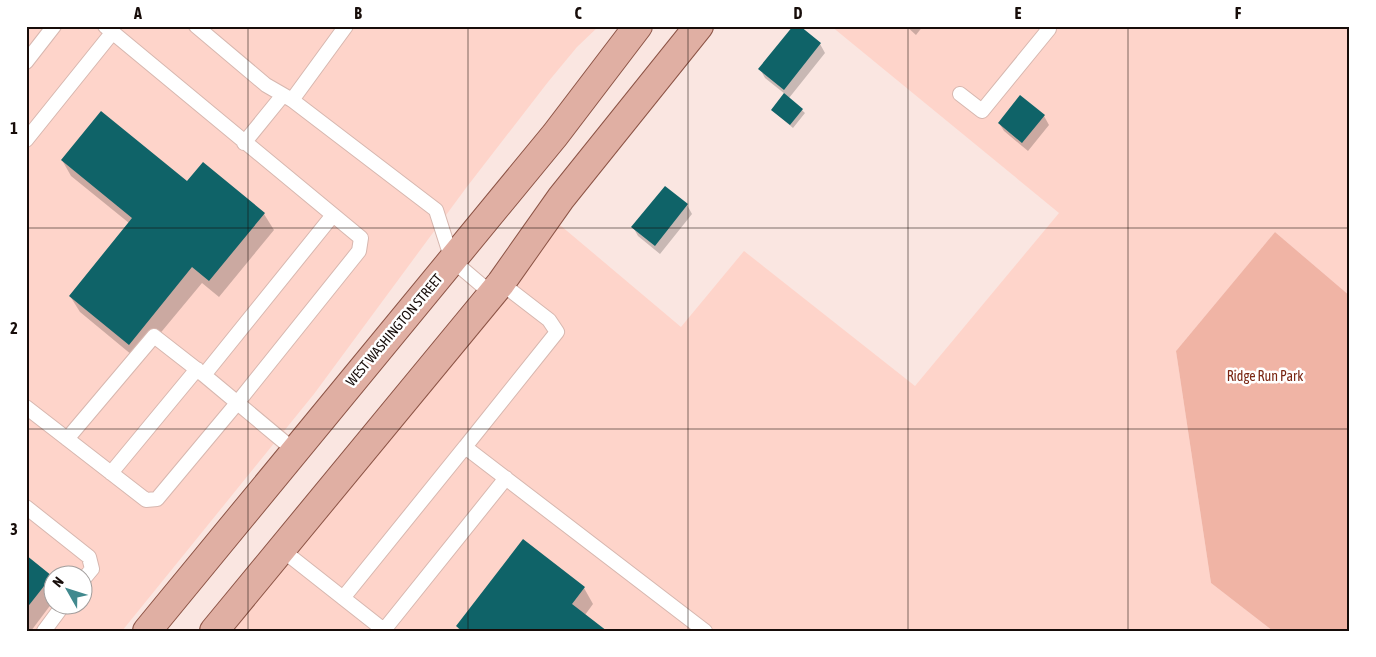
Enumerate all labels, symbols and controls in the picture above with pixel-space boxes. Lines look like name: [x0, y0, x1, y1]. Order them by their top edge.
text: A: [133, 4, 142, 22]
text: B: [354, 4, 362, 22]
text: C: [574, 4, 582, 22]
text: D: [794, 4, 803, 22]
text: E: [1015, 4, 1022, 22]
text: F: [1235, 4, 1242, 22]
text: 1: [10, 119, 18, 137]
street label: WEST WASHINGTON STREET: [342, 271, 446, 389]
text: 2: [10, 319, 18, 337]
park label: Ridge Run Park: [1227, 368, 1303, 384]
text: 3: [10, 520, 18, 538]
north arrow: [42, 564, 92, 614]
text: N: [49, 574, 67, 590]

